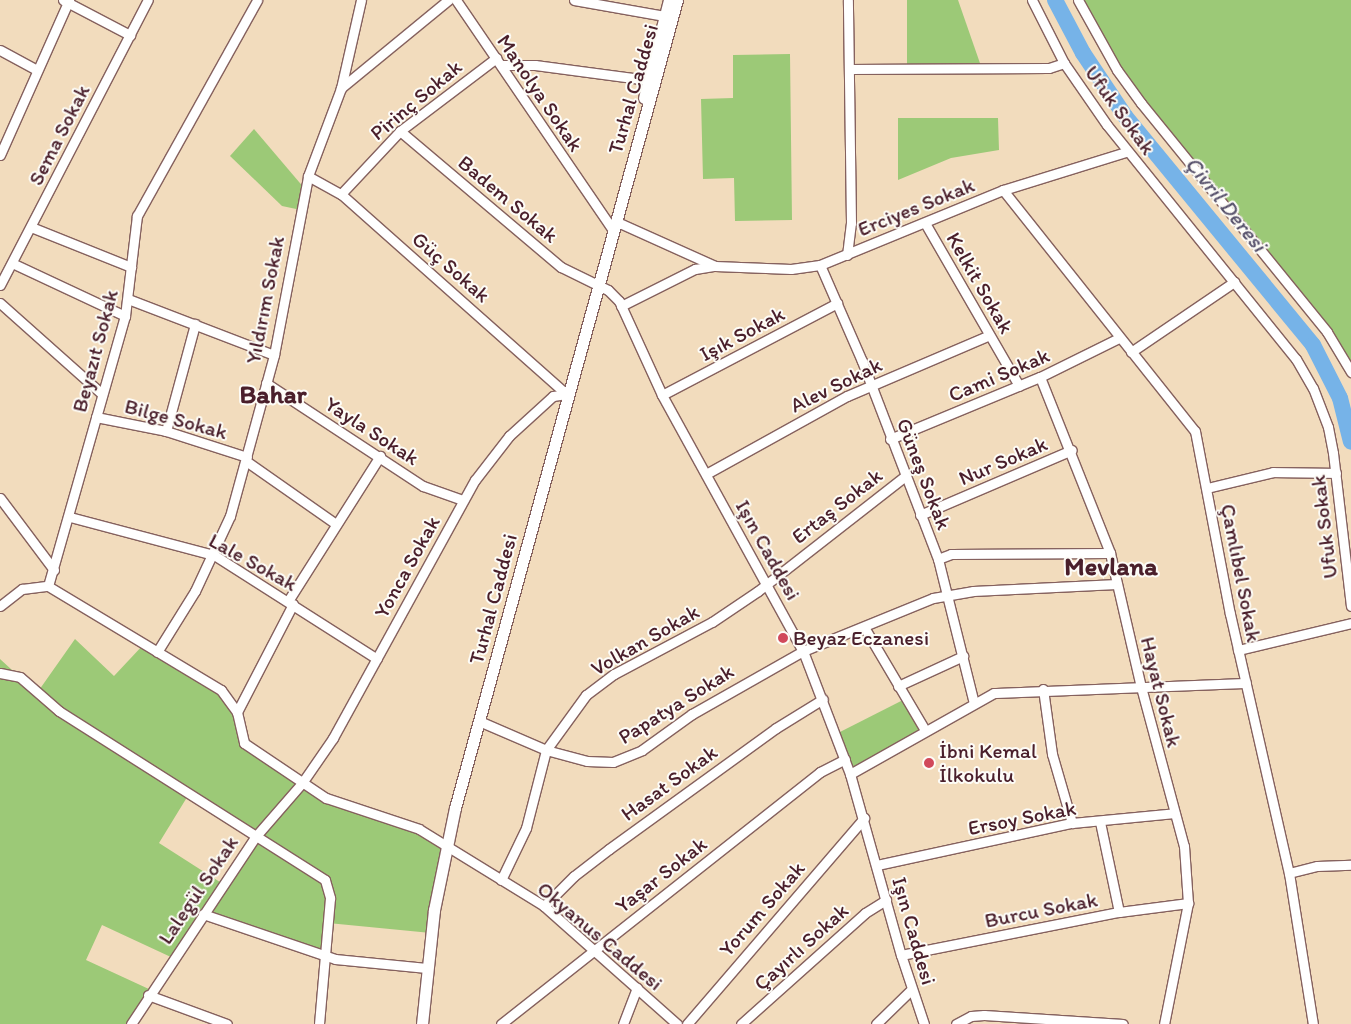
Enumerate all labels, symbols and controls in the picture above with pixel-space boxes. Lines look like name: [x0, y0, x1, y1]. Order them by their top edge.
street label: Turhal Caddesi: [602, 21, 664, 157]
street label: Manolya Sokak: [492, 30, 588, 156]
street label: Pirinç Sokak: [365, 55, 467, 145]
street label: Ufuk Sokak: [1079, 61, 1161, 159]
street label: Sema Sokak: [23, 81, 95, 189]
street label: Badem Sokak: [453, 150, 563, 248]
water label: Çivril Deresi: [1180, 151, 1272, 257]
street label: Erciyes Sokak: [854, 172, 978, 242]
street label: Güç Sokak: [407, 226, 495, 308]
street label: Kelkit Sokak: [941, 228, 1019, 338]
street label: Yıldırım Sokak: [240, 234, 290, 366]
street label: Beyazıt Sokak: [67, 287, 123, 415]
street label: Işık Sokak: [695, 301, 789, 367]
street label: Cami Sokak: [945, 343, 1053, 407]
street label: Alev Sokak: [786, 352, 886, 418]
district label: Bahar: [240, 379, 306, 411]
street label: Yayla Sokak: [320, 391, 424, 471]
street label: Bilge Sokak: [122, 393, 230, 445]
street label: Güneş Sokak: [891, 415, 957, 533]
street label: Nur Sokak: [955, 431, 1051, 491]
street label: Ertaş Sokak: [787, 463, 887, 549]
street label: Ufuk Sokak: [1305, 474, 1343, 580]
street label: Işın Caddesi: [730, 495, 806, 605]
street label: Çamlıbel Sokak: [1215, 502, 1267, 644]
street label: Yonca Sokak: [369, 512, 445, 622]
street label: Lale Sokak: [205, 528, 301, 596]
street label: Turhal Caddesi: [463, 531, 523, 667]
district label: Mevlana: [1064, 551, 1158, 583]
street label: Volkan Sokak: [587, 599, 703, 681]
place label: Beyaz Eczanesi: [793, 625, 930, 651]
marker: Beyaz Eczanesi: [777, 632, 789, 644]
street label: Hayat Sokak: [1135, 634, 1187, 750]
street label: Papatya Sokak: [614, 658, 738, 750]
place label: İbni Kemal İlkokulu: [939, 738, 1036, 788]
street label: Hasat Sokak: [616, 740, 722, 826]
marker: İbni Kemal İlkokulu: [923, 757, 935, 769]
street label: Ersoy Sokak: [966, 795, 1078, 841]
street label: Lalegül Sokak: [153, 831, 243, 949]
street label: Yaşar Sokak: [610, 832, 712, 918]
street label: Yorum Sokak: [714, 857, 810, 961]
street label: Işın Caddesi: [887, 874, 941, 988]
street label: Okyanus Caddesi: [532, 876, 668, 996]
street label: Burcu Sokak: [983, 887, 1099, 933]
street label: Çayırlı Sokak: [749, 898, 853, 996]

